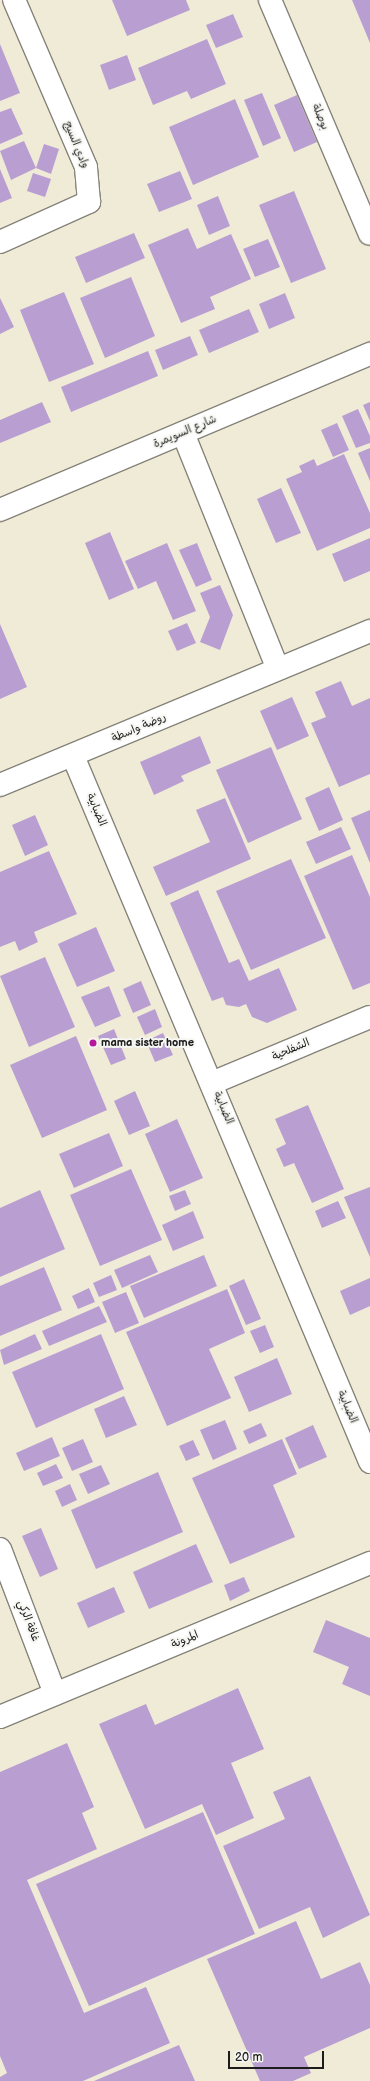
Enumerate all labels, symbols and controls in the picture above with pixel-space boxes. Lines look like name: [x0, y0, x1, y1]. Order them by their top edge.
street label: بوصلة: [309, 102, 331, 132]
street label: وادي السيج: [61, 120, 91, 170]
street label: شارع السويمرة: [152, 413, 218, 451]
street label: روضة واسطة: [110, 711, 168, 745]
street label: الضبابية: [83, 792, 109, 828]
place label: mama sister home: [101, 1036, 194, 1050]
street label: الشفلحية: [270, 1036, 312, 1064]
marker: mama sister home: [88, 1038, 98, 1048]
street label: الضبابية: [210, 1090, 236, 1126]
street label: الضبابية: [334, 1389, 360, 1425]
street label: غافة الركي: [14, 1599, 42, 1643]
street label: المرونة: [169, 1628, 201, 1652]
scale bar: [230, 2043, 326, 2069]
text: 20 m: [235, 2050, 262, 2065]

